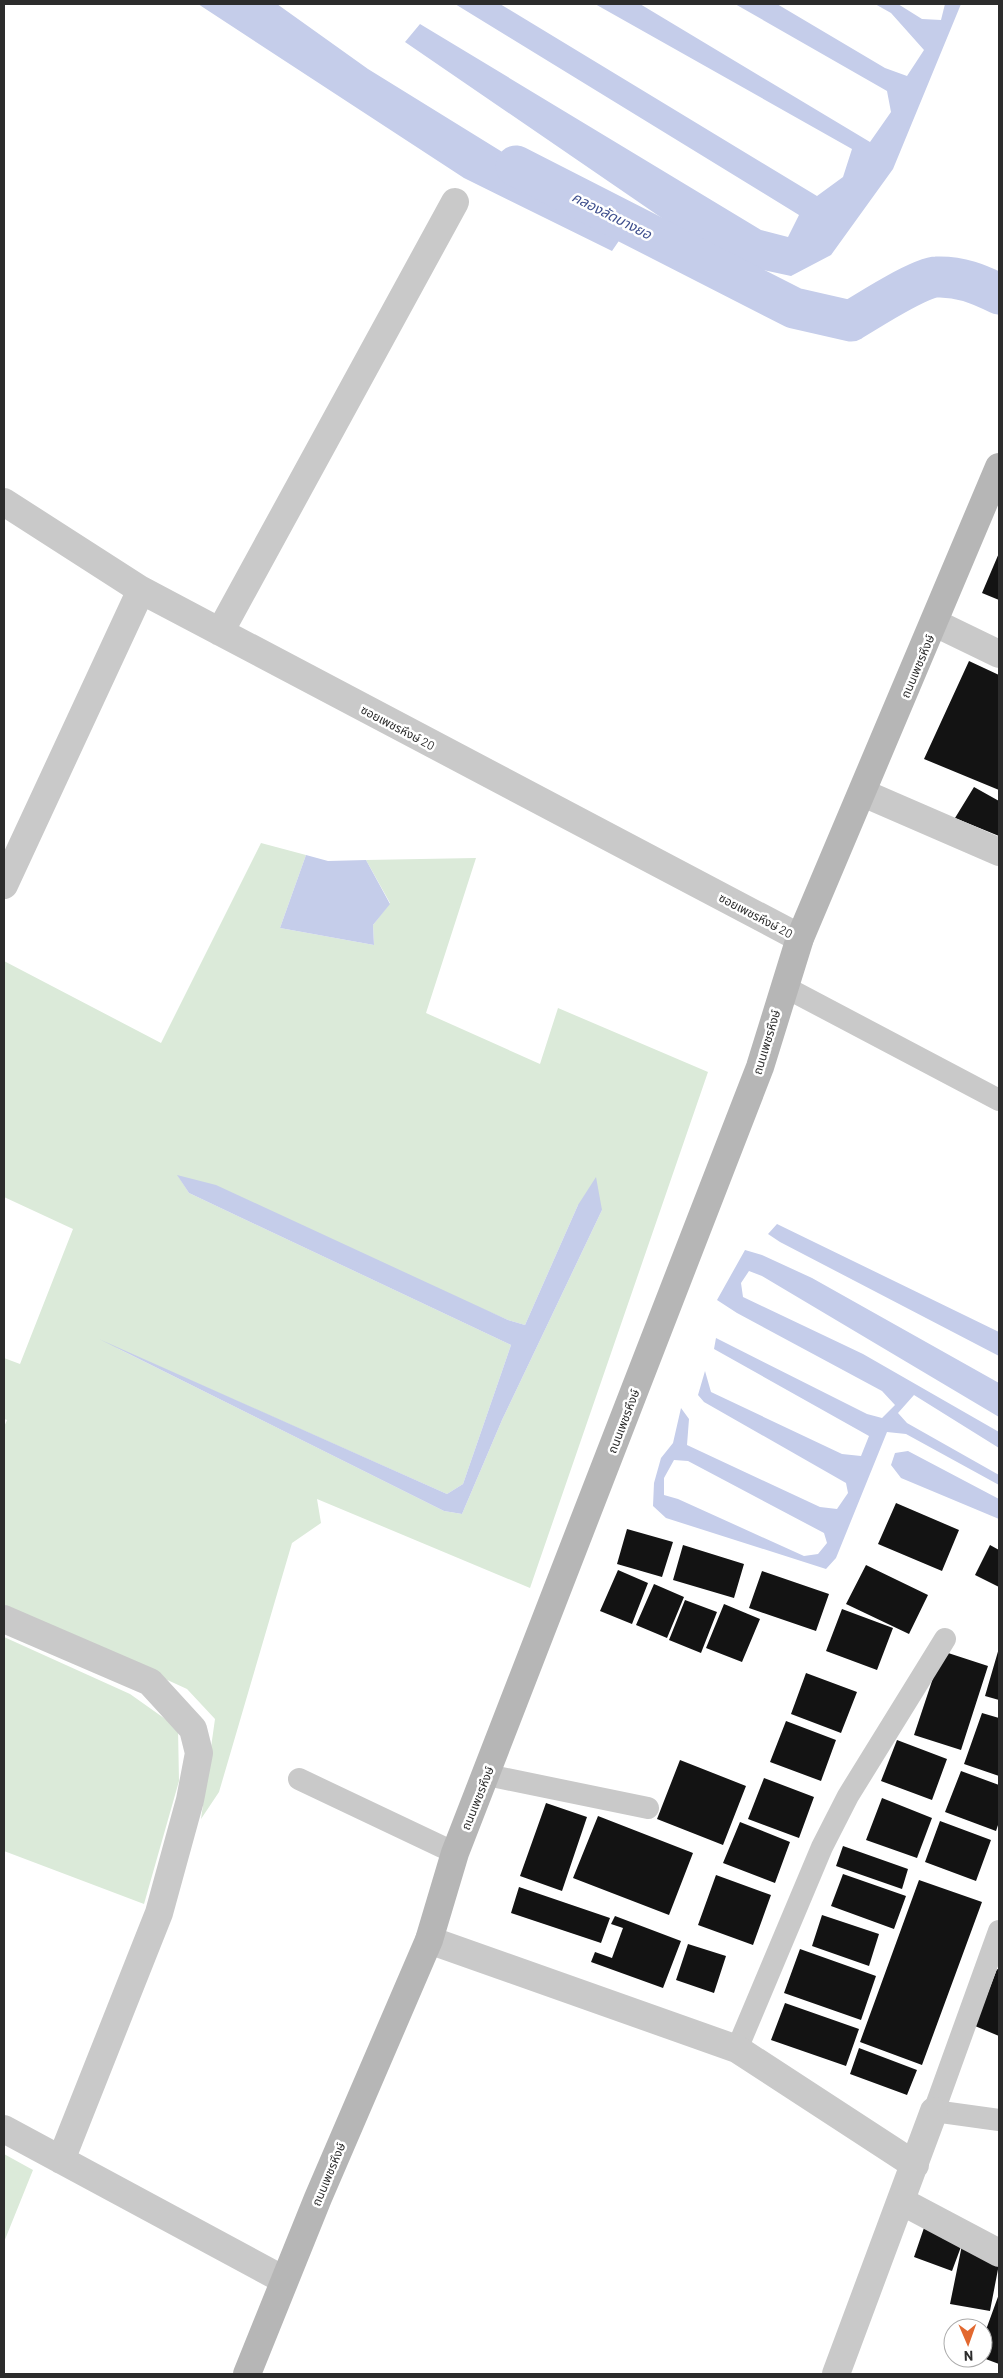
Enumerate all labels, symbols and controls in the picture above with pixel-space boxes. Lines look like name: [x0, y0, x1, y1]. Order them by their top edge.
water label: คลองลัดบางยอ: [569, 188, 655, 243]
street label: ถนนเพชรหึงษ์: [897, 632, 937, 700]
street label: ซอยเพชรหึงษ์ 20: [359, 702, 437, 752]
street label: ซอยเพชรหึงษ์ 20: [717, 890, 795, 940]
street label: ถนนเพชรหึงษ์: [749, 1008, 783, 1076]
street label: ถนนเพชรหึงษ์: [604, 1387, 642, 1455]
street label: ถนนเพชรหึงษ์: [458, 1764, 496, 1832]
street label: ถนนเพชรหึงษ์: [308, 2140, 348, 2208]
north arrow: [943, 2318, 993, 2368]
text: N: [964, 2348, 973, 2365]

